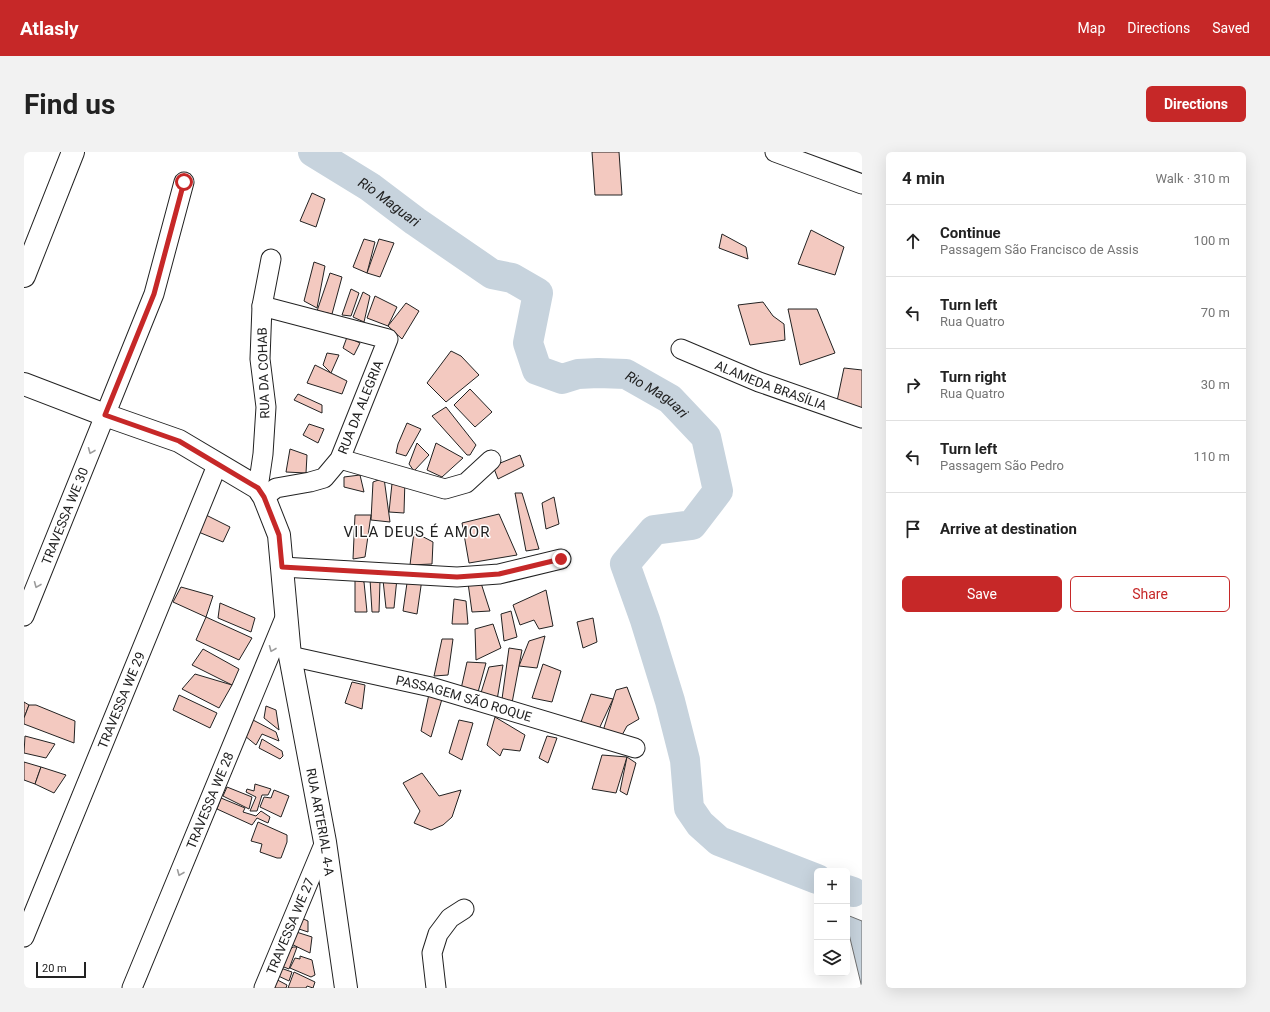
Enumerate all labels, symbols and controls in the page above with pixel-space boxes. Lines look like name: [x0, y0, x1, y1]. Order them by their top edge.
text: Atlasly: [20, 17, 79, 40]
text: Map: [1078, 20, 1105, 36]
text: Directions: [1127, 20, 1190, 36]
text: Saved: [1212, 20, 1250, 36]
button: Directions: [1146, 86, 1246, 122]
text: Find us: [24, 88, 115, 121]
text: 4 min: [902, 168, 945, 188]
text: Walk · 310 m: [1155, 171, 1230, 186]
route start: [175, 173, 193, 191]
water label: Rio Maguari: [355, 174, 423, 230]
text: Continue: [940, 224, 1001, 242]
icon: ahead: [902, 230, 924, 252]
text: 100 m: [1193, 233, 1230, 248]
text: Passagem São Francisco de Assis: [940, 242, 1139, 257]
text: Turn left: [940, 296, 997, 314]
icon: left: [902, 302, 924, 324]
text: 70 m: [1201, 305, 1230, 320]
text: Rua Quatro: [940, 314, 1005, 329]
street label: RUA DA COHAB: [254, 327, 273, 419]
street label: ALAMEDA BRASÍLIA: [713, 357, 829, 413]
street label: RUA DA ALEGRIA: [335, 358, 386, 456]
water label: Rio Maguari: [623, 367, 692, 421]
text: Turn right: [940, 368, 1006, 386]
icon: right: [902, 374, 924, 396]
text: 30 m: [1201, 377, 1230, 392]
text: Rua Quatro: [940, 386, 1005, 401]
text: Turn left: [940, 440, 997, 458]
icon: left: [902, 446, 924, 468]
one-way arrow: [87, 448, 95, 455]
text: 110 m: [1193, 449, 1230, 464]
text: Passagem São Pedro: [940, 458, 1064, 473]
street label: TRAVESSA WE 30: [39, 465, 91, 567]
icon: arrive: [902, 518, 924, 540]
text: Arrive at destination: [940, 520, 1077, 538]
district label: VILA DEUS É AMOR: [344, 523, 490, 541]
route end: [552, 550, 570, 568]
button: Save: [902, 576, 1062, 612]
button: Share: [1070, 576, 1230, 612]
one-way arrow: [33, 581, 41, 588]
one-way arrow: [269, 645, 277, 653]
street label: TRAVESSA WE 29: [95, 650, 148, 751]
street label: PASSAGEM SÃO ROQUE: [394, 673, 534, 725]
street label: TRAVESSA WE 28: [183, 750, 237, 851]
street label: RUA ARTERIAL 4-A: [303, 767, 337, 877]
one-way arrow: [177, 868, 185, 876]
map controls: [814, 868, 850, 976]
button: +: [814, 868, 850, 904]
street label: TRAVESSA WE 27: [263, 876, 317, 977]
button: −: [814, 904, 850, 940]
button: layers: [814, 940, 850, 976]
scale bar: [36, 960, 86, 979]
text: 20 m: [42, 962, 67, 975]

